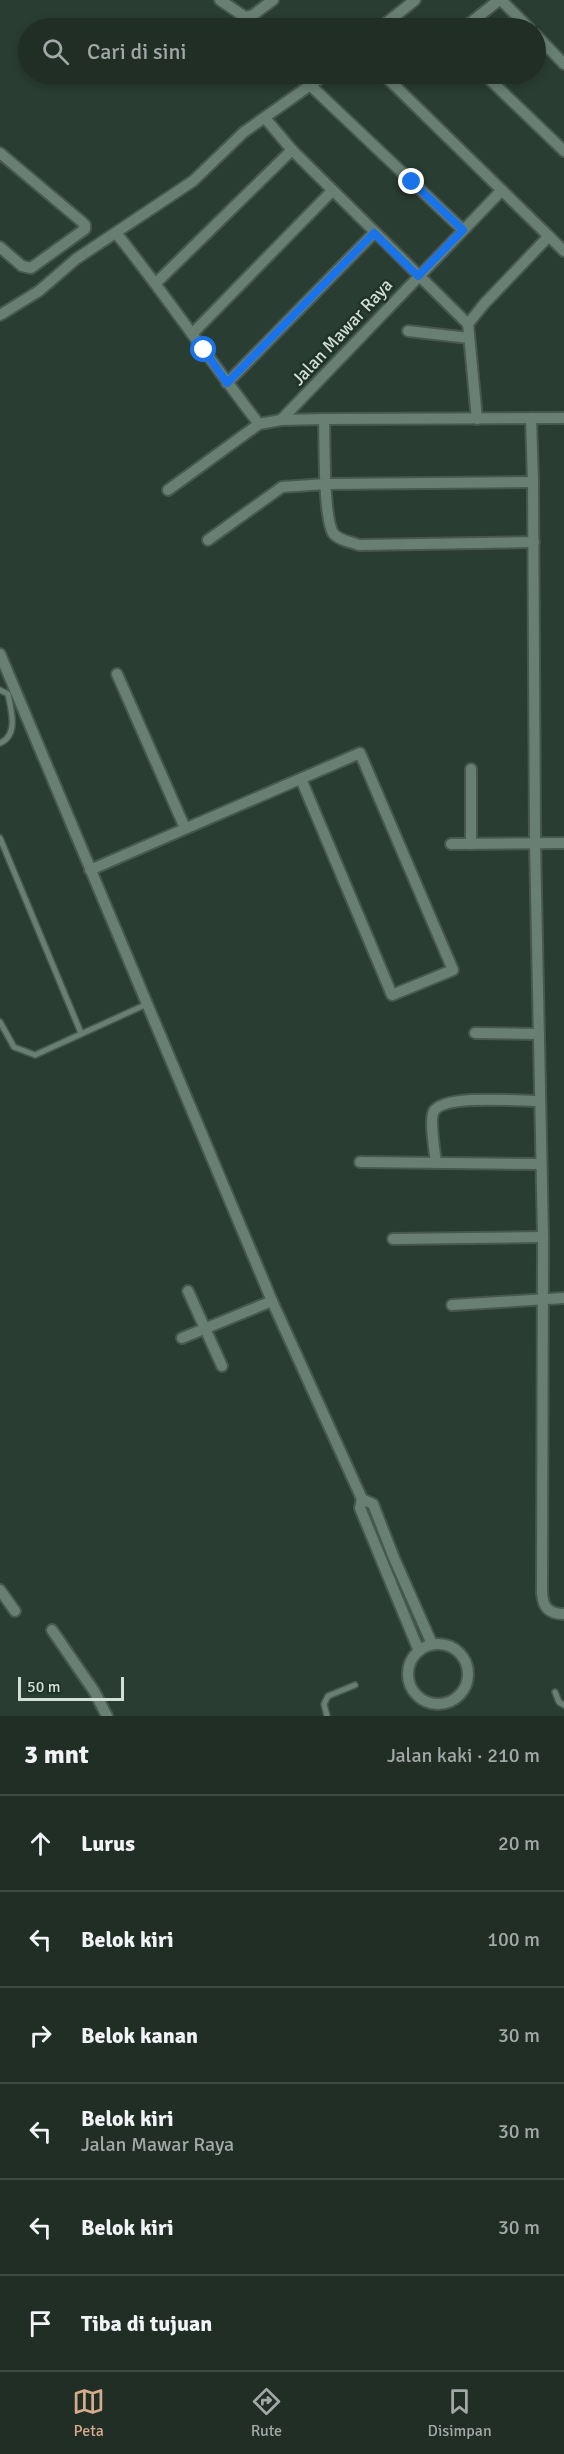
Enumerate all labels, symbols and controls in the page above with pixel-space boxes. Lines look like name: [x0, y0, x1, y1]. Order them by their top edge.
search box: [18, 18, 546, 84]
icon: search: [39, 35, 72, 68]
text: Cari di sini: [87, 38, 187, 65]
route end: [398, 168, 424, 194]
street label: Jalan Mawar Raya: [287, 274, 397, 390]
route start: [190, 336, 216, 362]
scale bar: [18, 1674, 124, 1702]
text: 50 m: [27, 1677, 61, 1697]
text: 3 mnt: [24, 1739, 89, 1771]
text: Jalan kaki · 210 m: [387, 1743, 540, 1768]
icon: ahead: [24, 1827, 57, 1860]
text: Lurus: [81, 1830, 135, 1857]
text: 20 m: [498, 1831, 540, 1856]
icon: left: [24, 1923, 57, 1956]
text: Belok kiri: [81, 1926, 174, 1953]
text: 100 m: [487, 1927, 540, 1952]
icon: right: [24, 2019, 57, 2052]
text: Belok kanan: [81, 2022, 198, 2049]
text: 30 m: [498, 2023, 540, 2048]
text: Belok kiri: [81, 2105, 174, 2132]
icon: left: [24, 2115, 57, 2148]
text: 30 m: [498, 2119, 540, 2144]
text: Jalan Mawar Raya: [81, 2132, 234, 2157]
icon: left: [24, 2211, 57, 2244]
text: Belok kiri: [81, 2214, 174, 2241]
text: 30 m: [498, 2215, 540, 2240]
icon: arrive: [24, 2307, 57, 2340]
text: Tiba di tujuan: [81, 2310, 212, 2337]
tab: Peta: [72, 2385, 105, 2441]
tab: Rute: [250, 2385, 283, 2441]
tab: Disimpan: [428, 2385, 492, 2441]

